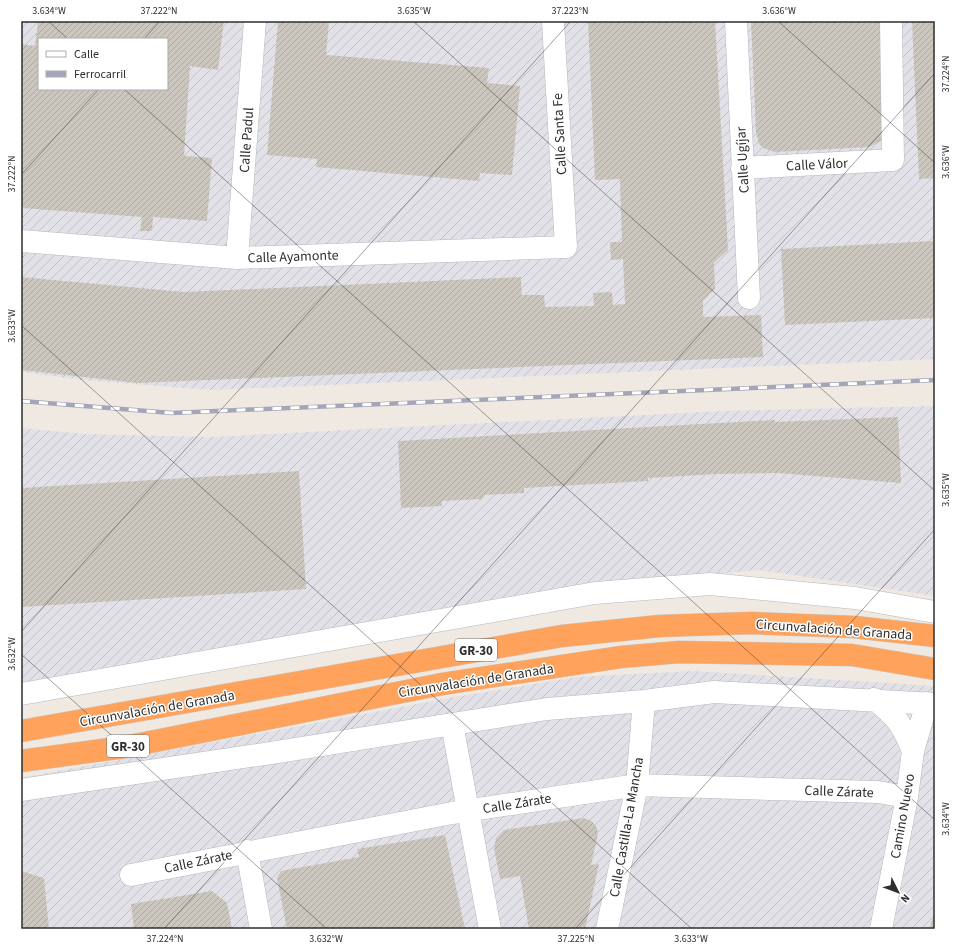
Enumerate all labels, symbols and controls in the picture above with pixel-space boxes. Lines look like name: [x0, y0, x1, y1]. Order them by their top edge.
text: 3.634°W: [32, 4, 66, 18]
text: 37.222°N: [140, 4, 178, 18]
text: 3.635°W: [397, 4, 431, 18]
text: 37.223°N: [551, 4, 589, 18]
text: 3.636°W: [762, 4, 796, 18]
legend: [38, 38, 168, 90]
text: Calle: [74, 46, 99, 63]
text: 37.224°N: [939, 55, 953, 93]
text: Ferrocarril: [74, 66, 126, 83]
street label: Calle Santa Fe: [548, 92, 572, 175]
street label: Calle Padul: [235, 106, 259, 173]
street label: Calle Ugíjar: [731, 126, 755, 194]
text: 3.636°W: [939, 145, 953, 179]
street label: Calle Válor: [786, 153, 849, 177]
text: 37.222°N: [5, 155, 19, 193]
street label: Calle Ayamonte: [247, 245, 339, 269]
text: 3.633°W: [5, 309, 19, 343]
text: 3.635°W: [939, 473, 953, 507]
street label: Circunvalación de Granada: [755, 615, 913, 645]
text: 3.632°W: [5, 637, 19, 671]
road number: GR-30: [455, 639, 497, 661]
street label: Circunvalación de Granada: [397, 659, 555, 703]
street label: Circunvalación de Granada: [78, 686, 236, 732]
road number: GR-30: [107, 735, 149, 757]
street label: Calle Castilla-La Mancha: [605, 756, 649, 899]
street label: Camino Nuevo: [886, 772, 920, 860]
street label: Calle Zárate: [804, 781, 874, 803]
street label: Calle Zárate: [481, 789, 553, 819]
text: 3.634°W: [939, 802, 953, 836]
street label: Calle Zárate: [162, 845, 234, 879]
north arrow: [878, 872, 918, 912]
text: N: [897, 891, 913, 906]
text: 37.224°N: [146, 932, 184, 946]
text: 3.632°W: [309, 932, 343, 946]
text: 37.225°N: [557, 932, 595, 946]
text: 3.633°W: [674, 932, 708, 946]

